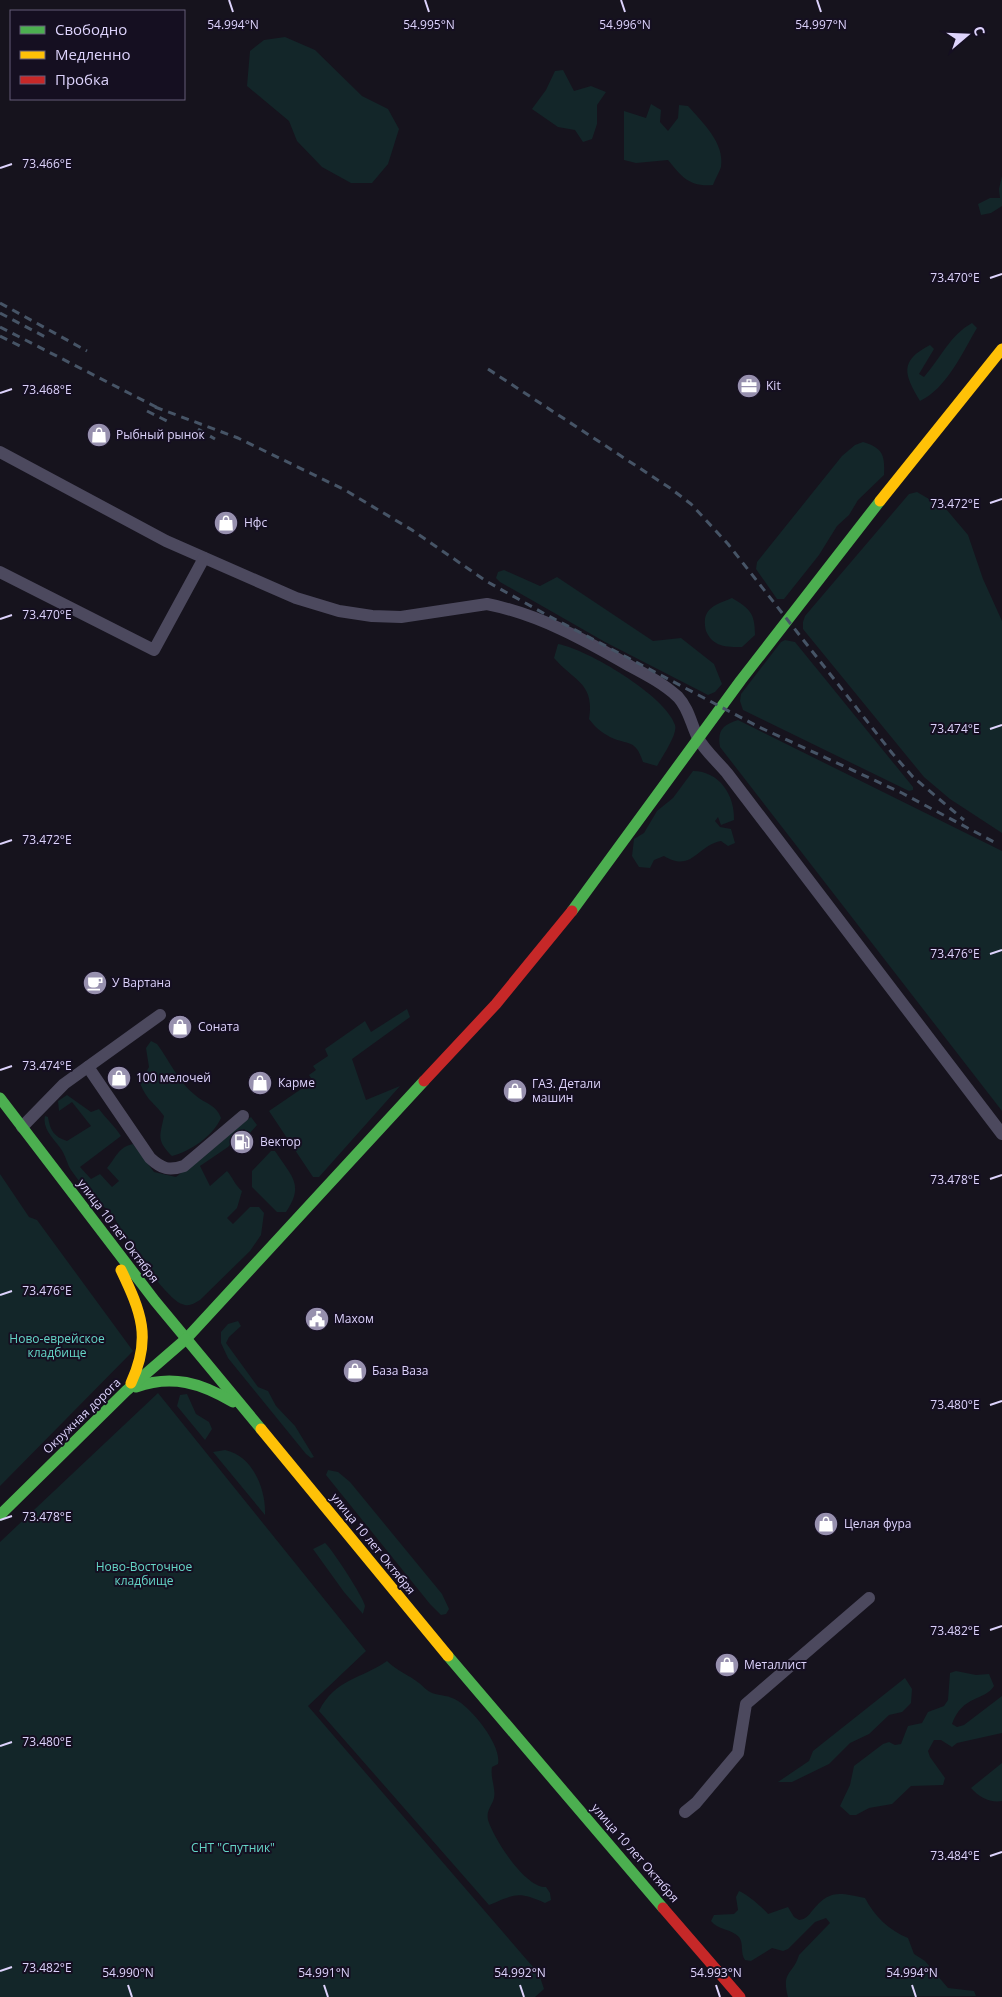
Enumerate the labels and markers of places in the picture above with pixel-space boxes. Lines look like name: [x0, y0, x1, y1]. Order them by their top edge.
office icon: Kit: [736, 373, 762, 399]
place label: Kit: [766, 377, 781, 394]
shop icon: Рыбный рынок: [86, 422, 112, 448]
place label: Рыбный рынок: [116, 426, 206, 443]
shop icon: Нфс: [213, 510, 239, 536]
place label: Нфс: [244, 514, 267, 531]
cafe icon: У Вартана: [82, 970, 108, 996]
place label: У Вартана: [112, 974, 171, 991]
shop icon: Соната: [167, 1014, 193, 1040]
place label: Соната: [198, 1018, 239, 1035]
shop icon: 100 мелочей: [106, 1065, 132, 1091]
place label: 100 мелочей: [136, 1069, 211, 1086]
shop icon: Карме: [247, 1070, 273, 1096]
place label: Карме: [278, 1074, 315, 1091]
place label: ГАЗ. Детали машин: [532, 1075, 601, 1106]
shop icon: ГАЗ. Детали машин: [502, 1078, 528, 1104]
fuel station icon: Вектор: [229, 1129, 255, 1155]
place label: Вектор: [260, 1133, 301, 1150]
public building icon: Махом: [304, 1306, 330, 1332]
place label: Махом: [334, 1310, 374, 1327]
shop icon: База Ваза: [342, 1358, 368, 1384]
place label: База Ваза: [372, 1362, 428, 1379]
shop icon: Целая фура: [813, 1511, 839, 1537]
place label: Целая фура: [844, 1515, 912, 1532]
shop icon: Металлист: [714, 1652, 740, 1678]
place label: Металлист: [744, 1656, 807, 1673]

